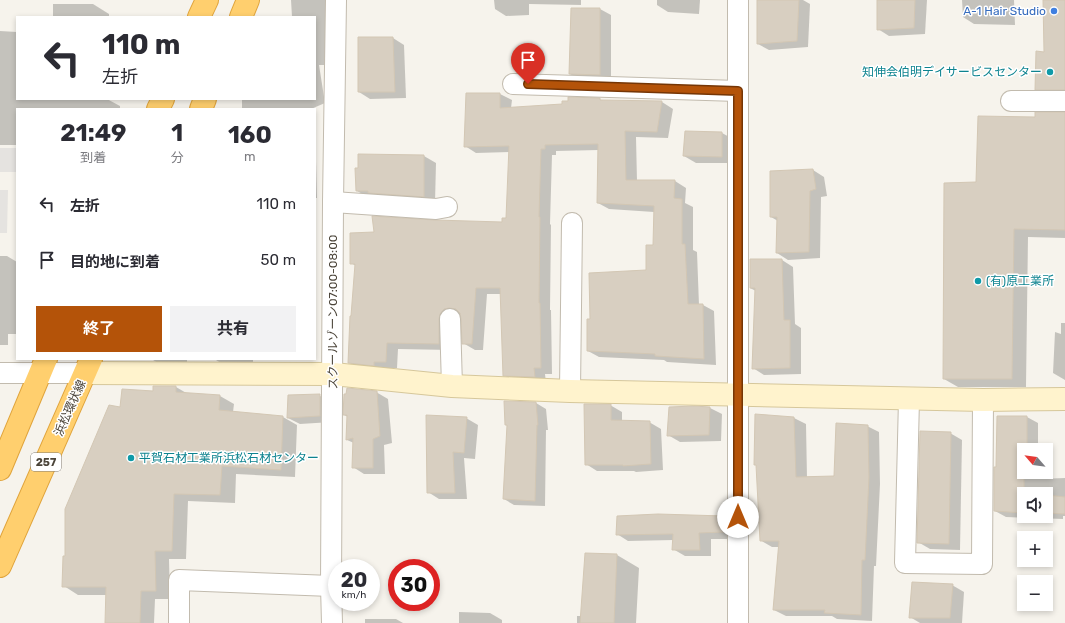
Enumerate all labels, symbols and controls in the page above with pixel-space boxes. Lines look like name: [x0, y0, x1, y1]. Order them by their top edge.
place label: A-1 Hair Studio: [963, 4, 1046, 18]
marker: A-1 Hair Studio: [1049, 6, 1059, 16]
text: 110 m: [102, 28, 180, 61]
icon: left: [36, 32, 88, 84]
pin: [511, 43, 545, 84]
icon: arrive: [517, 49, 539, 71]
place label: 知伸会伯明デイサービスセンター: [862, 65, 1042, 79]
text: 左折: [102, 66, 138, 88]
marker: 知伸会伯明デイサービスセンター: [1045, 67, 1055, 77]
text: 21:49: [60, 119, 126, 147]
text: 1: [171, 119, 183, 147]
text: 160: [228, 121, 272, 149]
text: m: [244, 149, 256, 164]
text: 到着: [80, 150, 106, 165]
text: 分: [171, 150, 184, 165]
icon: left: [36, 193, 58, 215]
text: 110 m: [257, 195, 296, 213]
text: 左折: [70, 197, 100, 215]
street label: スクールゾーン07:00-08:00: [326, 235, 340, 389]
icon: arrive: [36, 249, 58, 271]
text: 50 m: [261, 251, 296, 269]
text: 目的地に到着: [70, 253, 160, 271]
place label: (有)原工業所: [986, 274, 1054, 288]
marker: (有)原工業所: [973, 276, 983, 286]
button: 終了: [36, 306, 162, 352]
button: 共有: [170, 306, 296, 352]
street label: 浜松環状線: [51, 378, 89, 438]
north arrow: [1017, 443, 1053, 479]
map controls: [1017, 443, 1053, 611]
place label: 平賀石材工業所浜松石材センター: [139, 451, 319, 465]
road number: 257: [31, 453, 61, 471]
marker: 平賀石材工業所浜松石材センター: [126, 453, 136, 463]
button: sound: [1017, 487, 1053, 523]
position arrow: [717, 496, 759, 538]
button: +: [1017, 531, 1053, 567]
speed limit sign: 30: [388, 559, 440, 611]
text: 20: [341, 568, 367, 592]
button: −: [1017, 575, 1053, 611]
text: km/h: [342, 589, 366, 601]

